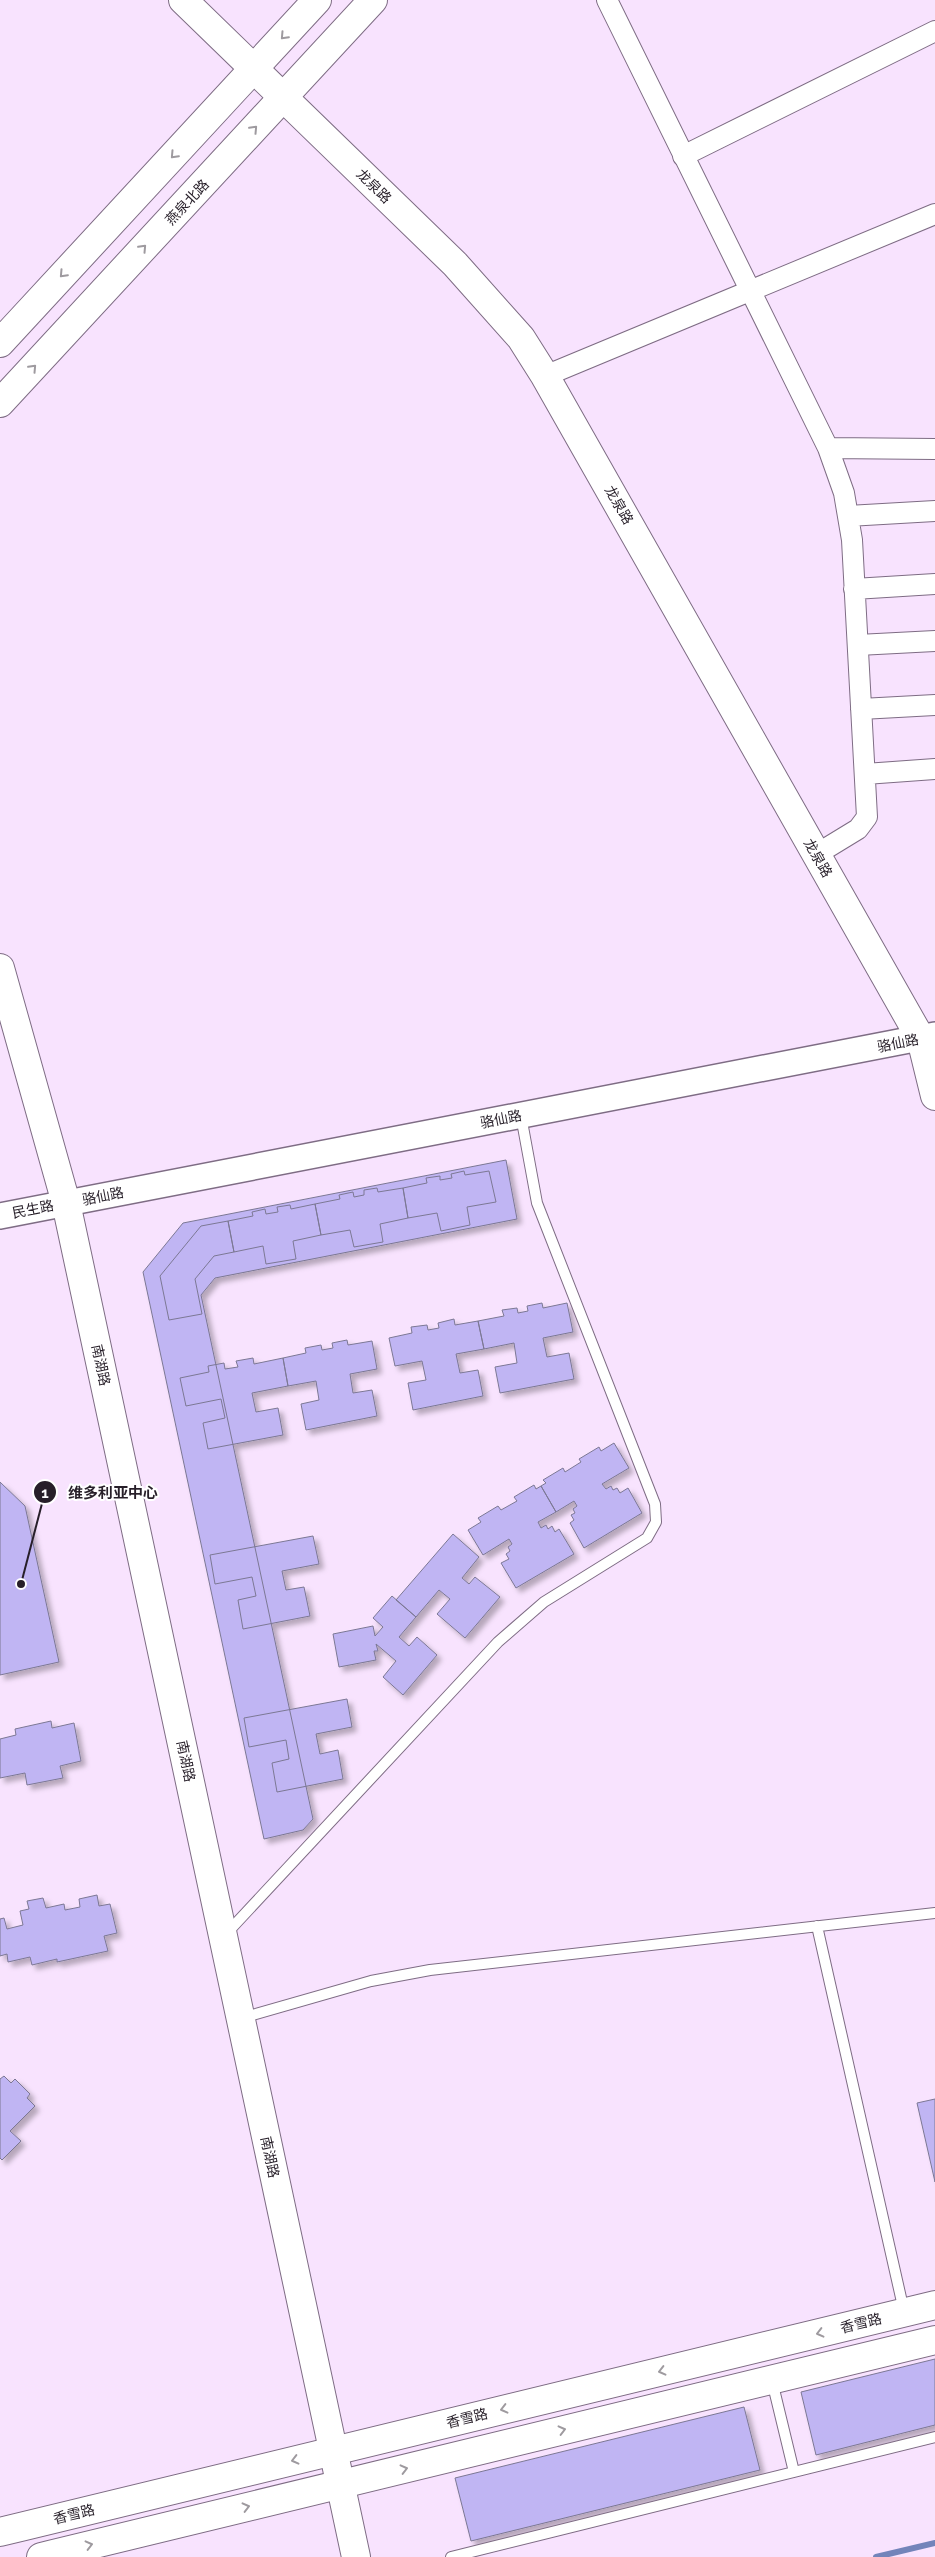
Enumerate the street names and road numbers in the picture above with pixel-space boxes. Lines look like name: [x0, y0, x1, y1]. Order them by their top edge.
street label: 龙泉路: [353, 166, 395, 206]
street label: 燕泉北路: [162, 176, 212, 228]
street label: 龙泉路: [602, 483, 636, 527]
street label: 龙泉路: [801, 836, 835, 880]
street label: 骆仙路: [876, 1031, 920, 1055]
street label: 骆仙路: [479, 1107, 523, 1131]
street label: 骆仙路: [81, 1184, 125, 1208]
street label: 民生路: [11, 1197, 55, 1221]
street label: 南湖路: [89, 1343, 113, 1387]
street label: 南湖路: [174, 1739, 198, 1783]
street label: 南湖路: [258, 2135, 282, 2179]
street label: 香雪路: [839, 2310, 883, 2336]
street label: 香雪路: [445, 2405, 489, 2431]
street label: 香雪路: [52, 2501, 96, 2527]

